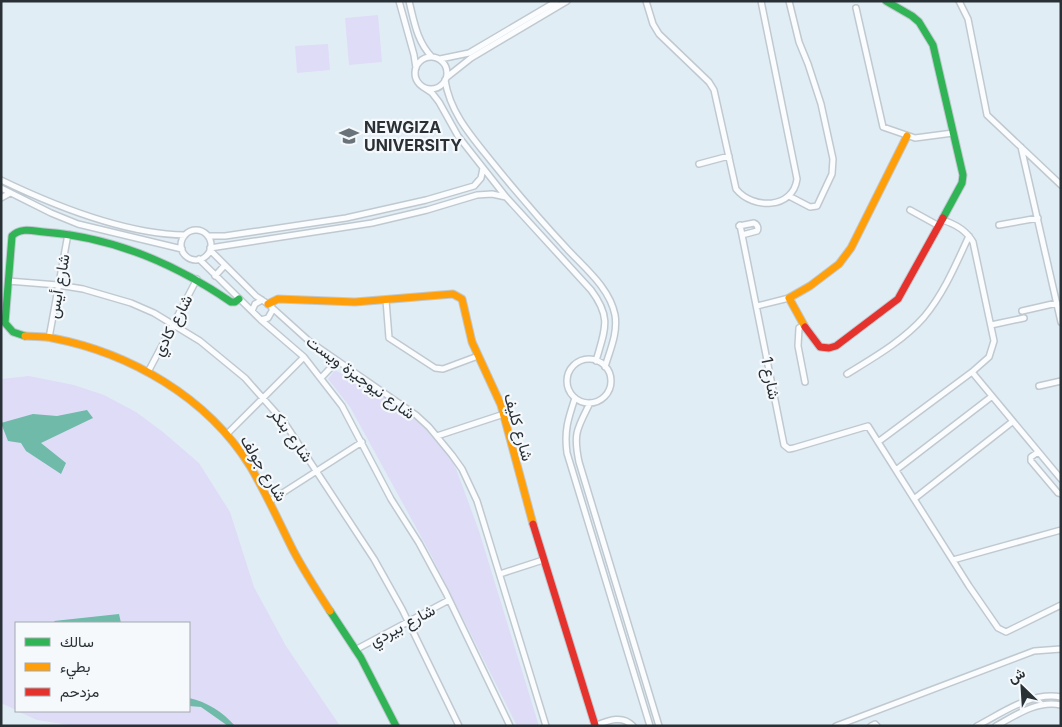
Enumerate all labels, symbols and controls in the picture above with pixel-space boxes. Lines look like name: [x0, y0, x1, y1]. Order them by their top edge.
place label: NEWGIZA UNIVERSITY: [364, 117, 462, 155]
school or university icon: NEWGIZA UNIVERSITY: [338, 125, 360, 147]
street label: شارع أيس: [42, 252, 75, 320]
street label: شارع كادي: [147, 291, 200, 361]
street label: شارع نيوجيزة ويست: [302, 331, 419, 425]
street label: شارع 1: [755, 355, 785, 401]
street label: شارع كليف: [498, 391, 538, 464]
street label: شارع بنكر: [264, 403, 318, 467]
street label: شارع جولف: [235, 431, 292, 506]
street label: شارع بيردي: [366, 599, 440, 654]
legend: [15, 622, 190, 712]
text: سالك: [60, 632, 94, 651]
text: بطيء: [60, 657, 90, 680]
north arrow: [997, 662, 1047, 712]
text: ش: [1005, 663, 1028, 687]
text: مزدحم: [60, 682, 99, 702]

